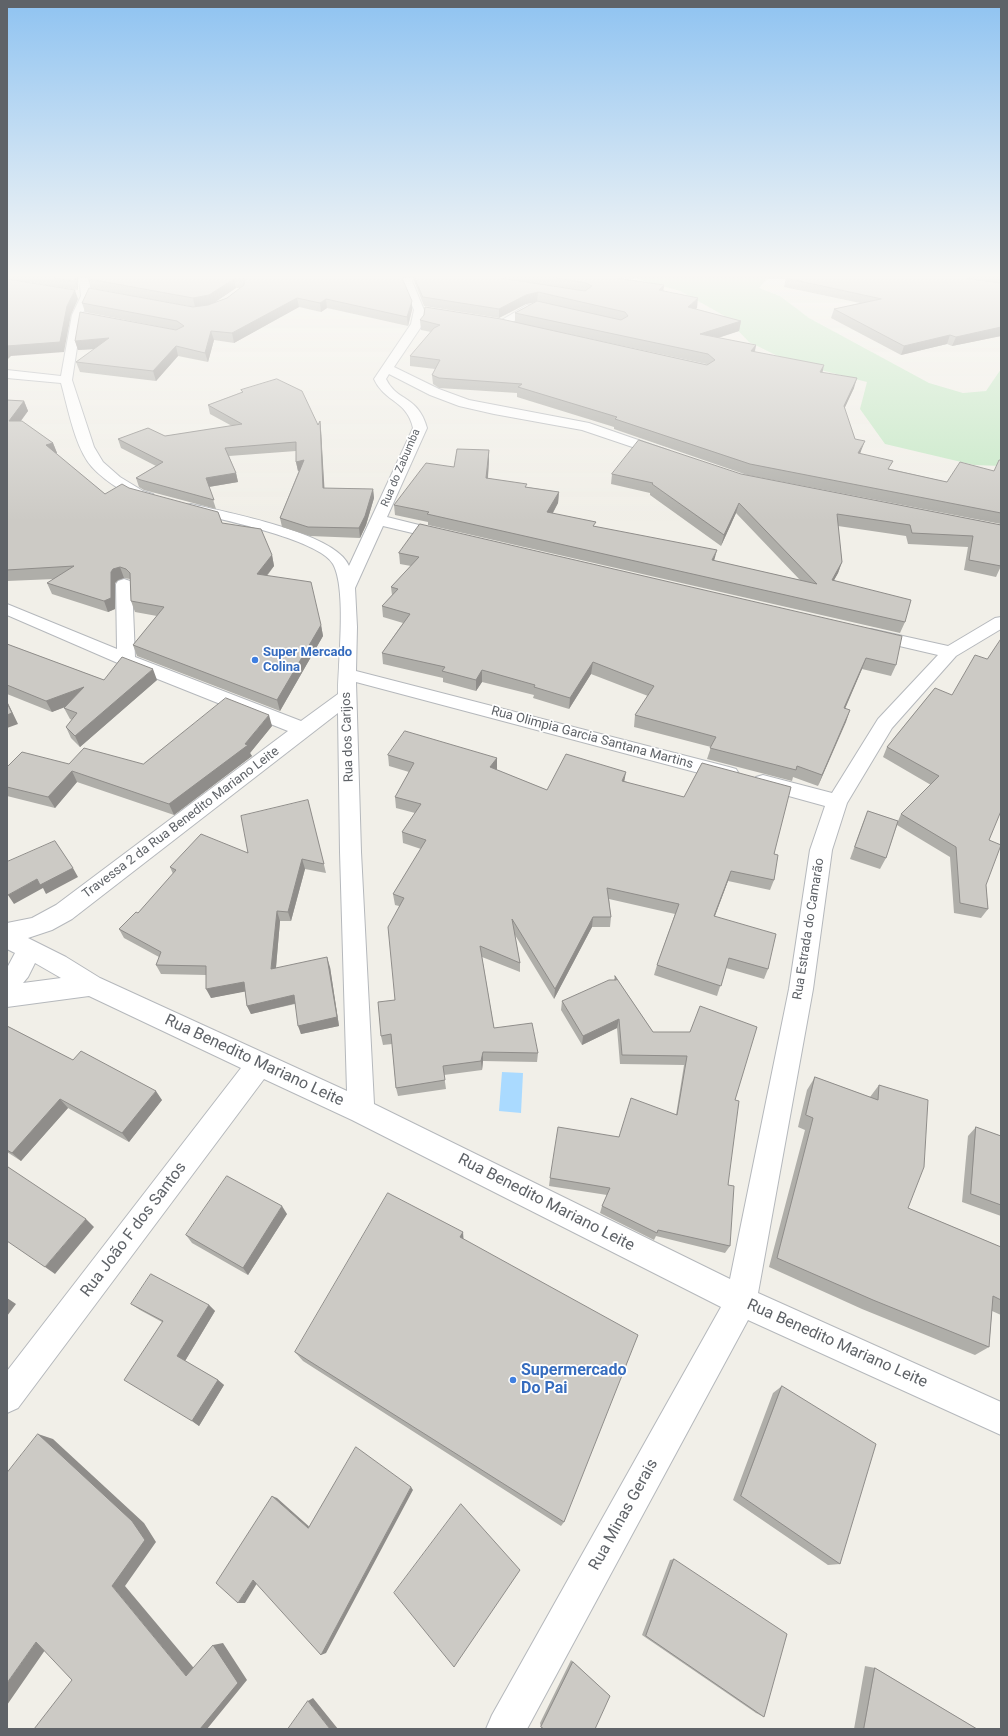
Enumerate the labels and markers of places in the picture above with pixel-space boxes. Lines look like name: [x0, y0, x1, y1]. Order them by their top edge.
place label: Super Mercado Colina: [263, 645, 352, 676]
marker: Super Mercado Colina: [250, 655, 260, 665]
place label: Supermercado Do Pai: [521, 1361, 626, 1399]
marker: Supermercado Do Pai: [508, 1375, 518, 1385]

